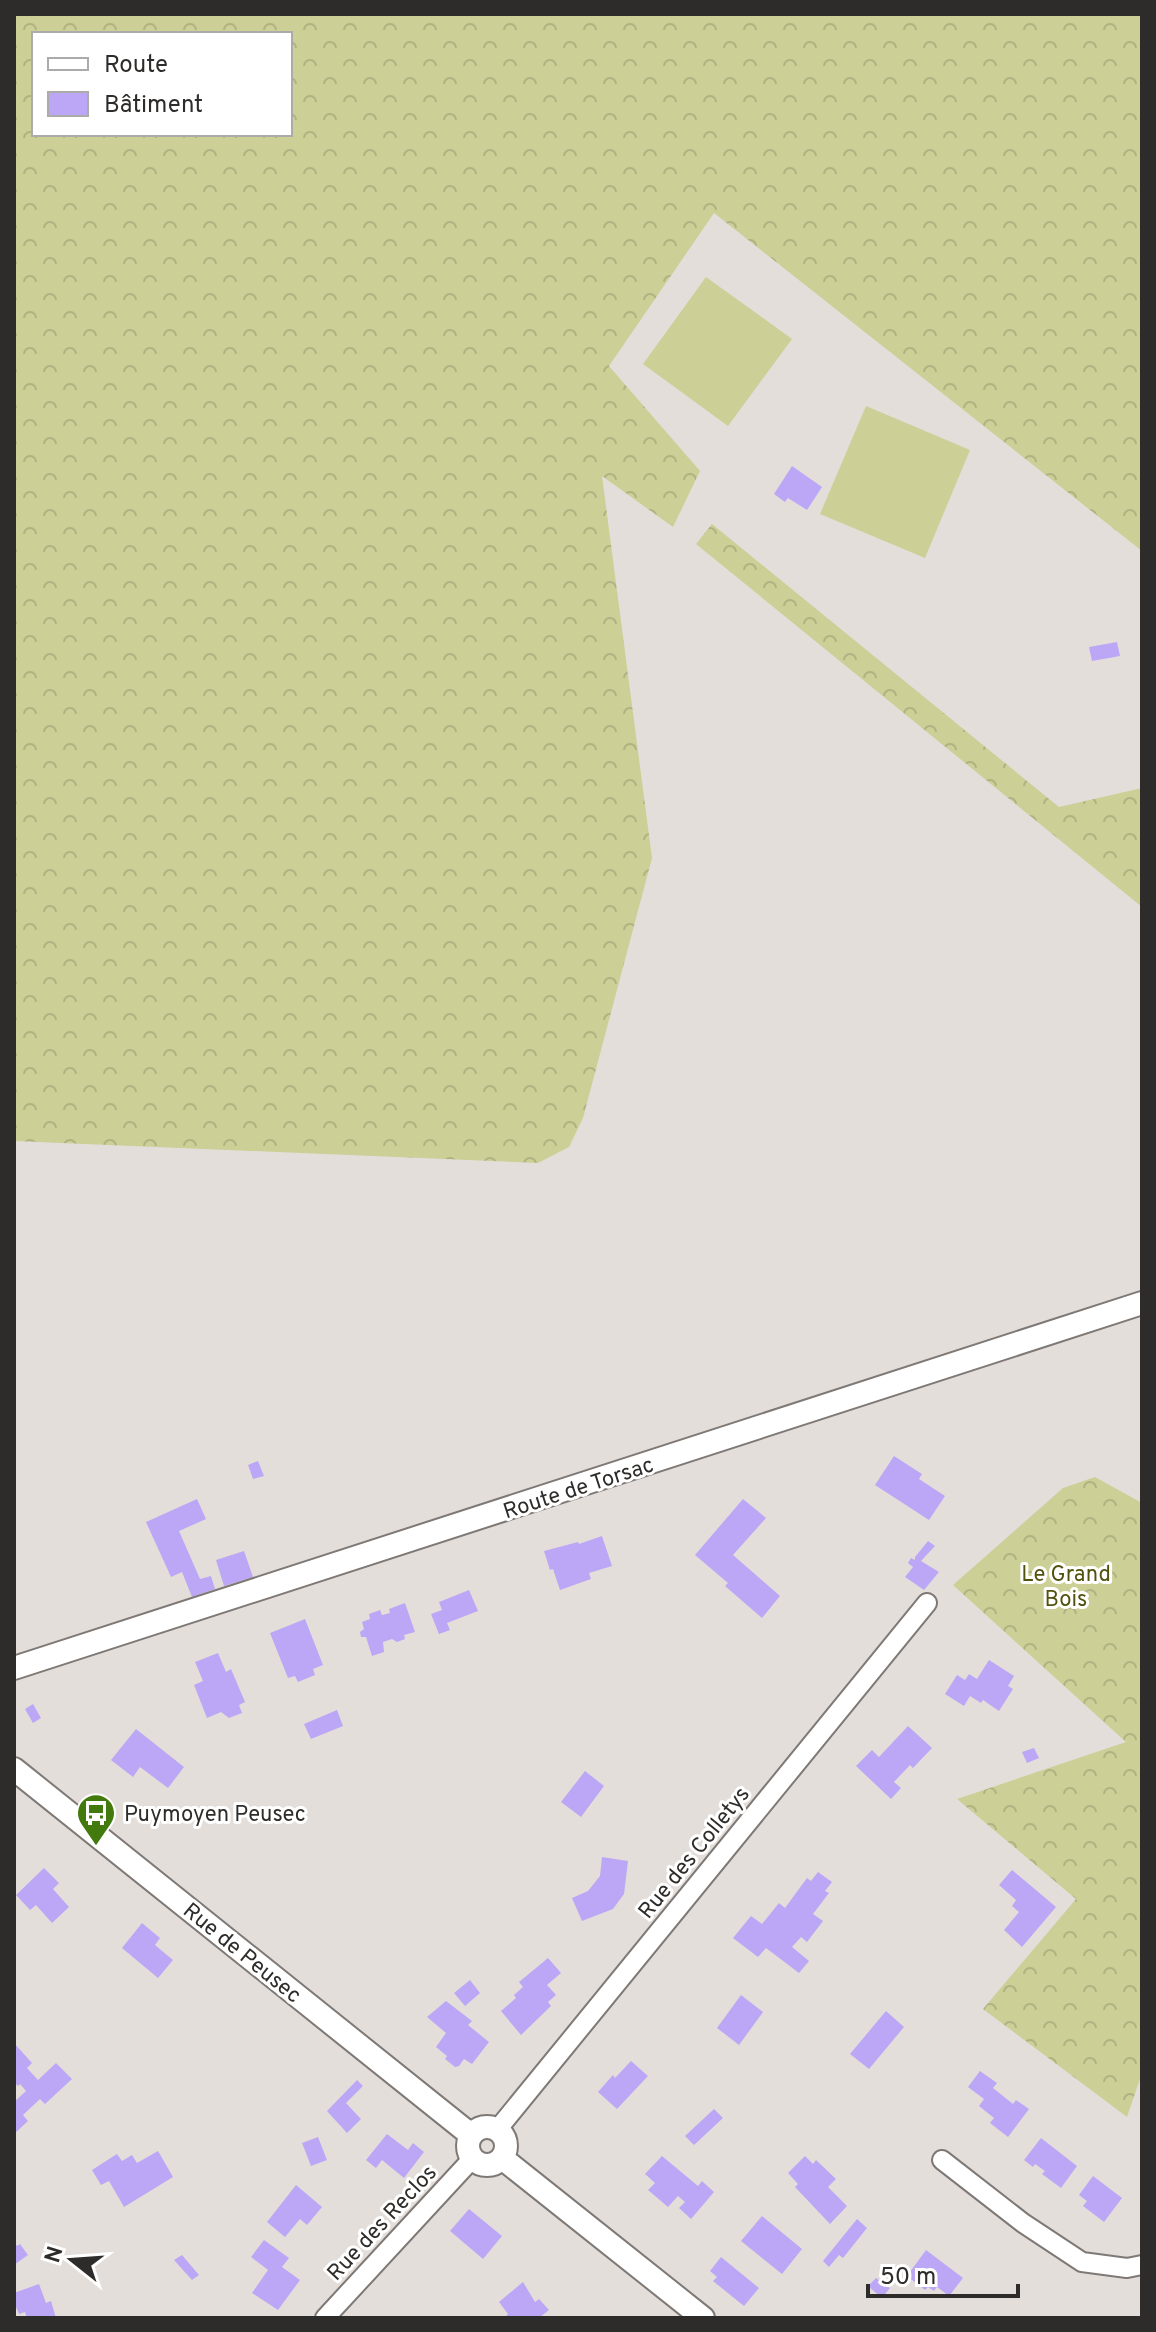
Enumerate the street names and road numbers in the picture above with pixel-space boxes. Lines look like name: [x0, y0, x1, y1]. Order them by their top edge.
street label: Route de Torsac: [500, 1452, 657, 1526]
street label: Rue des Colletys: [633, 1782, 756, 1925]
street label: Rue de Peusec: [177, 1898, 306, 2010]
street label: Rue des Reclos: [322, 2160, 443, 2287]

